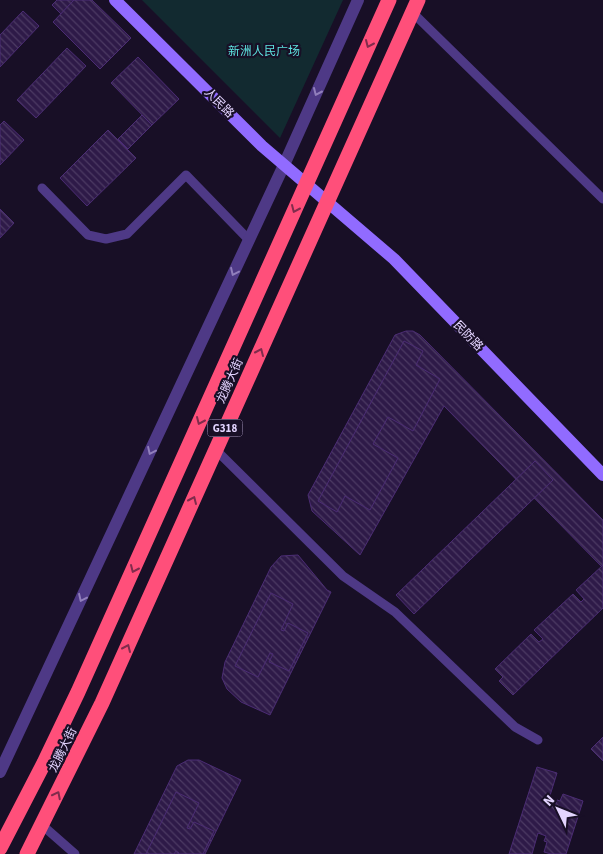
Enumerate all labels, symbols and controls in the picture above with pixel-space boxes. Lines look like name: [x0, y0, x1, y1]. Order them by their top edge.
one-way arrow: [365, 39, 376, 48]
park label: 新洲人民广场: [228, 43, 300, 60]
street label: 人民路: [200, 84, 238, 122]
one-way arrow: [313, 87, 324, 96]
one-way arrow: [291, 204, 302, 213]
one-way arrow: [230, 267, 241, 276]
street label: 民防路: [449, 317, 487, 355]
one-way arrow: [253, 348, 264, 357]
street label: 龙腾大街: [212, 356, 248, 406]
one-way arrow: [196, 416, 207, 425]
road number: G318: [208, 419, 242, 436]
one-way arrow: [147, 446, 157, 455]
one-way arrow: [187, 496, 198, 505]
one-way arrow: [129, 564, 140, 573]
one-way arrow: [78, 593, 88, 602]
one-way arrow: [120, 644, 131, 653]
street label: 龙腾大街: [45, 725, 81, 775]
north arrow: [533, 784, 583, 834]
one-way arrow: [51, 791, 61, 800]
text: N: [539, 791, 560, 811]

